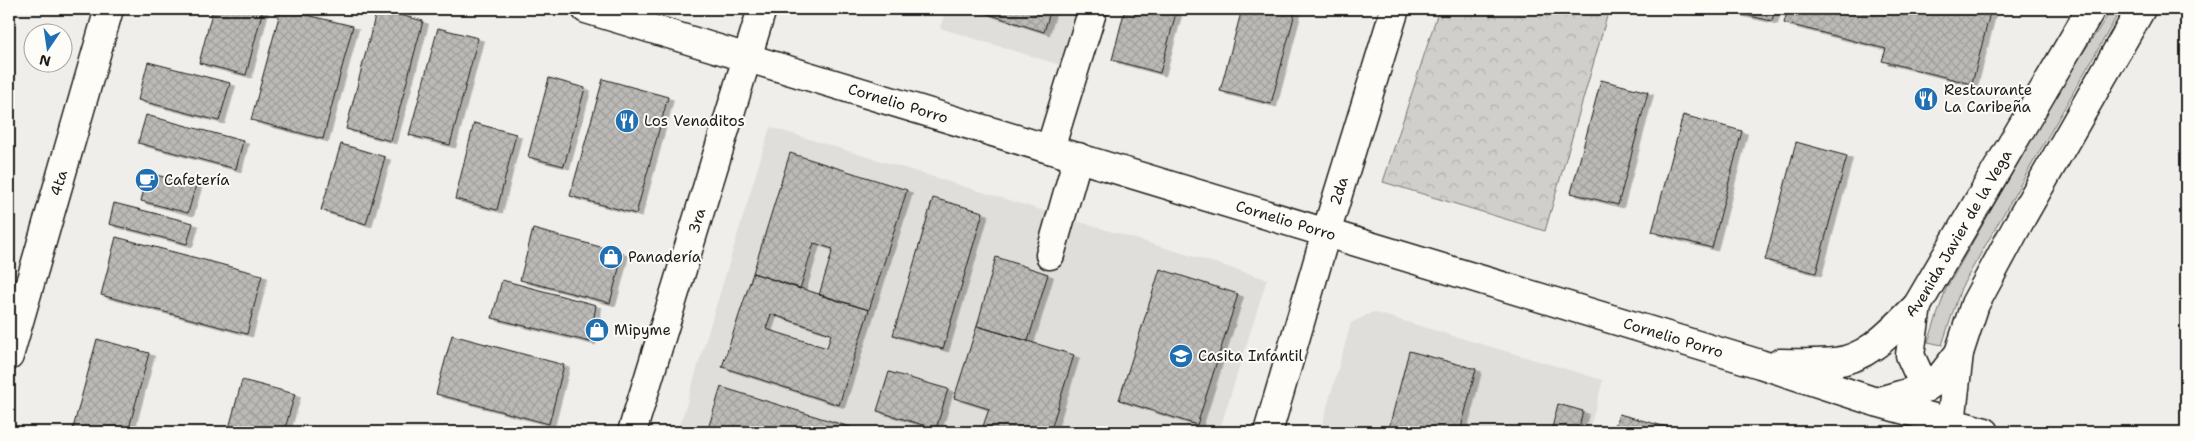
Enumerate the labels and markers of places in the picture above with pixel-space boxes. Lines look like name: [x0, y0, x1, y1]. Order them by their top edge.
place label: Restaurante La Caribeña: [1944, 80, 2032, 117]
restaurant icon: Restaurante La Caribeña: [1913, 86, 1939, 112]
restaurant icon: Los Venaditos: [614, 108, 640, 134]
place label: Los Venaditos: [644, 111, 745, 131]
cafe icon: Cafetería: [134, 167, 160, 193]
place label: Cafetería: [164, 170, 230, 190]
shop icon: Panadería: [598, 244, 624, 270]
place label: Panadería: [628, 247, 702, 267]
shop icon: Mipyme: [584, 317, 610, 343]
place label: Mipyme: [614, 320, 671, 340]
school or university icon: Casita Infantil: [1168, 343, 1194, 369]
place label: Casita Infantil: [1198, 346, 1304, 366]

